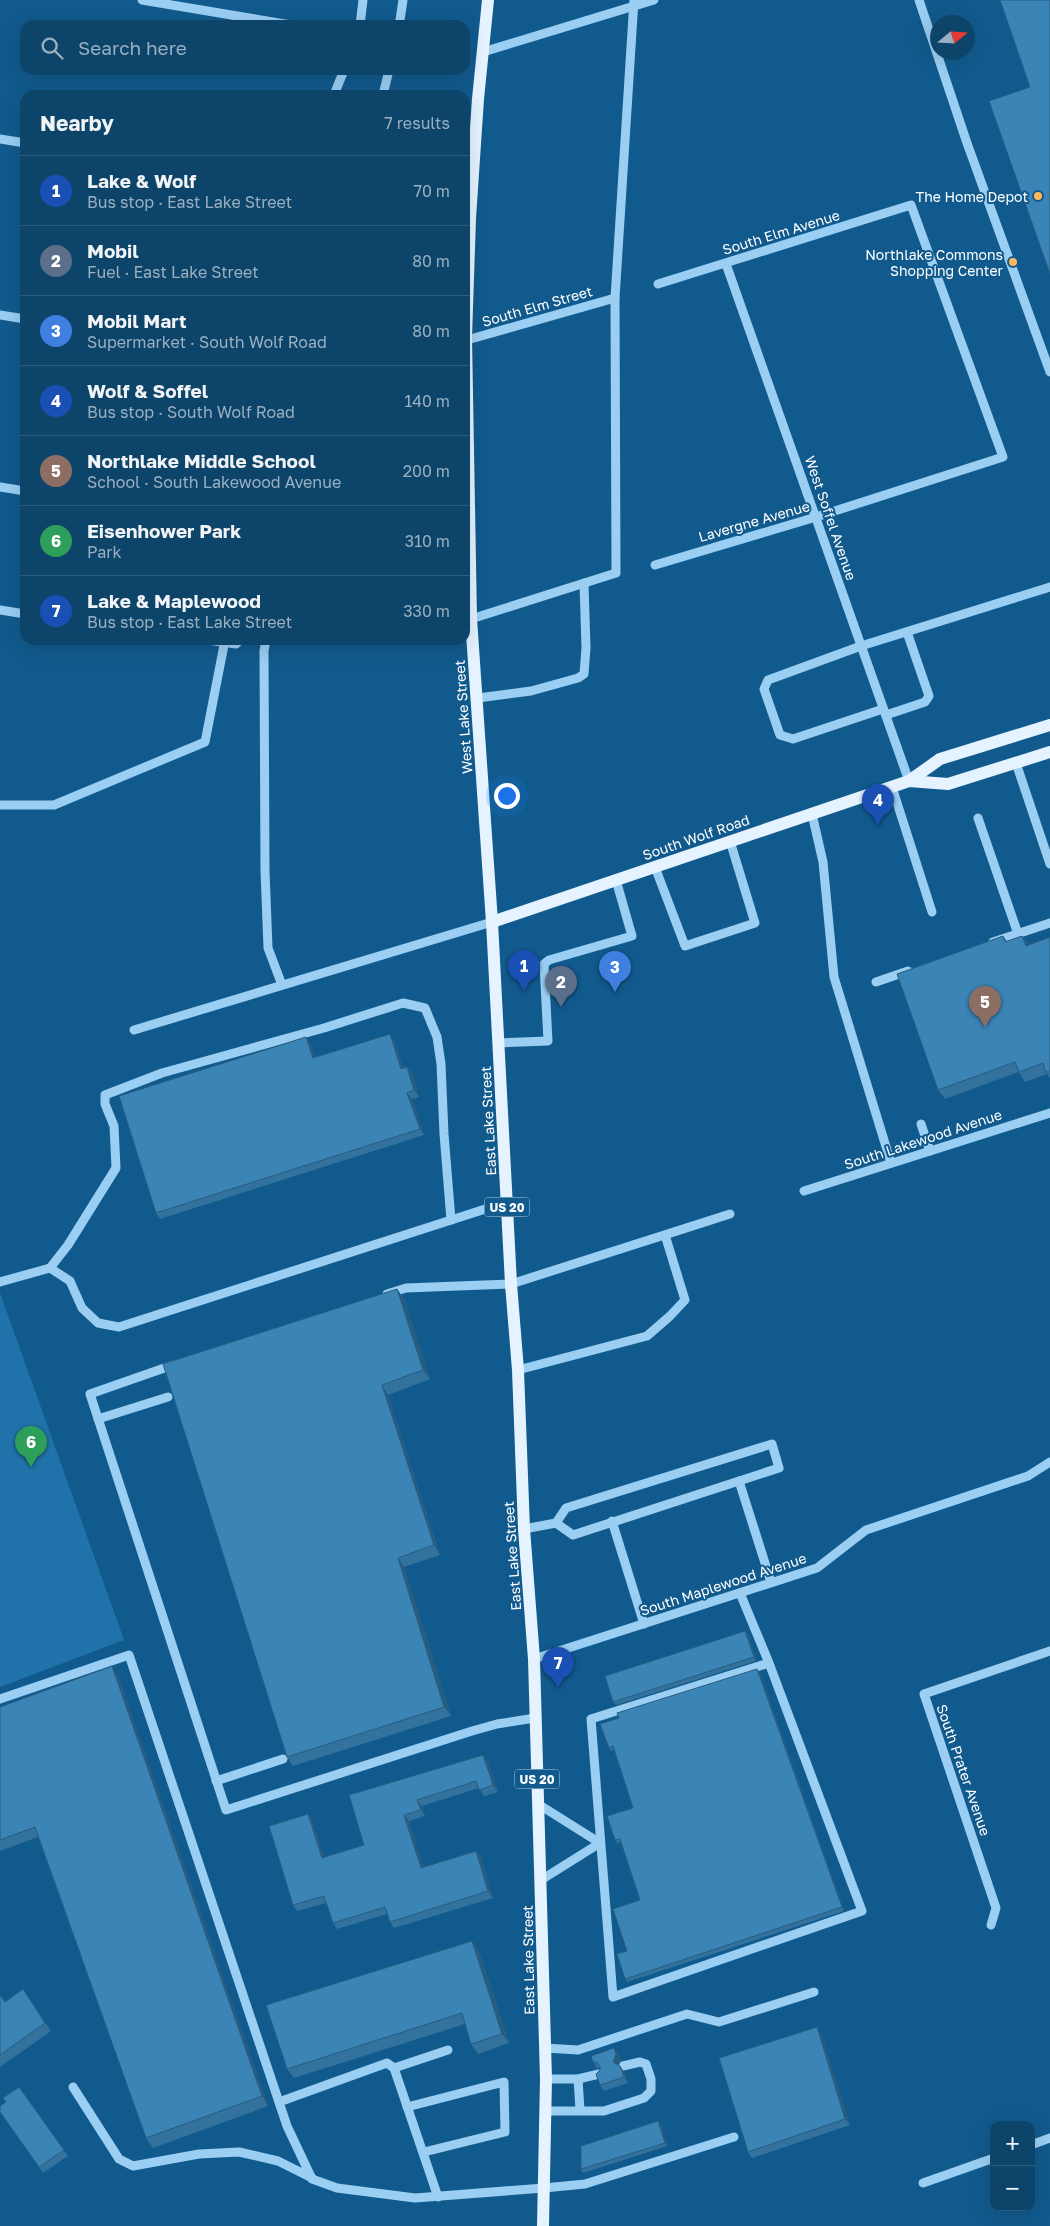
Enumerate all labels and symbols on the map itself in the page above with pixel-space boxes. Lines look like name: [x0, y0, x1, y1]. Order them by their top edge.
north arrow: [930, 15, 975, 60]
place label: The Home Depot: [916, 188, 1028, 205]
marker: The Home Depot: [1032, 190, 1044, 202]
street label: South Elm Avenue: [720, 206, 842, 258]
place label: Northlake Commons Shopping Center: [865, 246, 1004, 279]
marker: Northlake Commons Shopping Center: [1007, 256, 1019, 268]
street label: South Elm Street: [480, 282, 594, 330]
street label: West Soffel Avenue: [802, 454, 860, 582]
street label: Lavergne Avenue: [696, 497, 812, 545]
street label: West Lake Street: [451, 659, 475, 775]
your location: [494, 783, 520, 809]
pin: 4: [862, 784, 894, 825]
street label: South Wolf Road: [640, 811, 752, 863]
pin: 1: [508, 950, 540, 991]
pin: 3: [599, 951, 631, 992]
pin: 2: [545, 966, 577, 1007]
pin: 5: [969, 986, 1001, 1027]
street label: East Lake Street: [477, 1066, 499, 1176]
street label: South Lakewood Avenue: [842, 1105, 1004, 1173]
road number: US 20: [484, 1198, 530, 1216]
pin: 6: [15, 1426, 47, 1467]
street label: East Lake Street: [500, 1501, 524, 1611]
street label: South Maplewood Avenue: [638, 1549, 808, 1619]
pin: 7: [542, 1647, 574, 1688]
street label: South Prater Avenue: [934, 1702, 994, 1838]
road number: US 20: [514, 1770, 560, 1788]
street label: East Lake Street: [519, 1905, 537, 2015]

